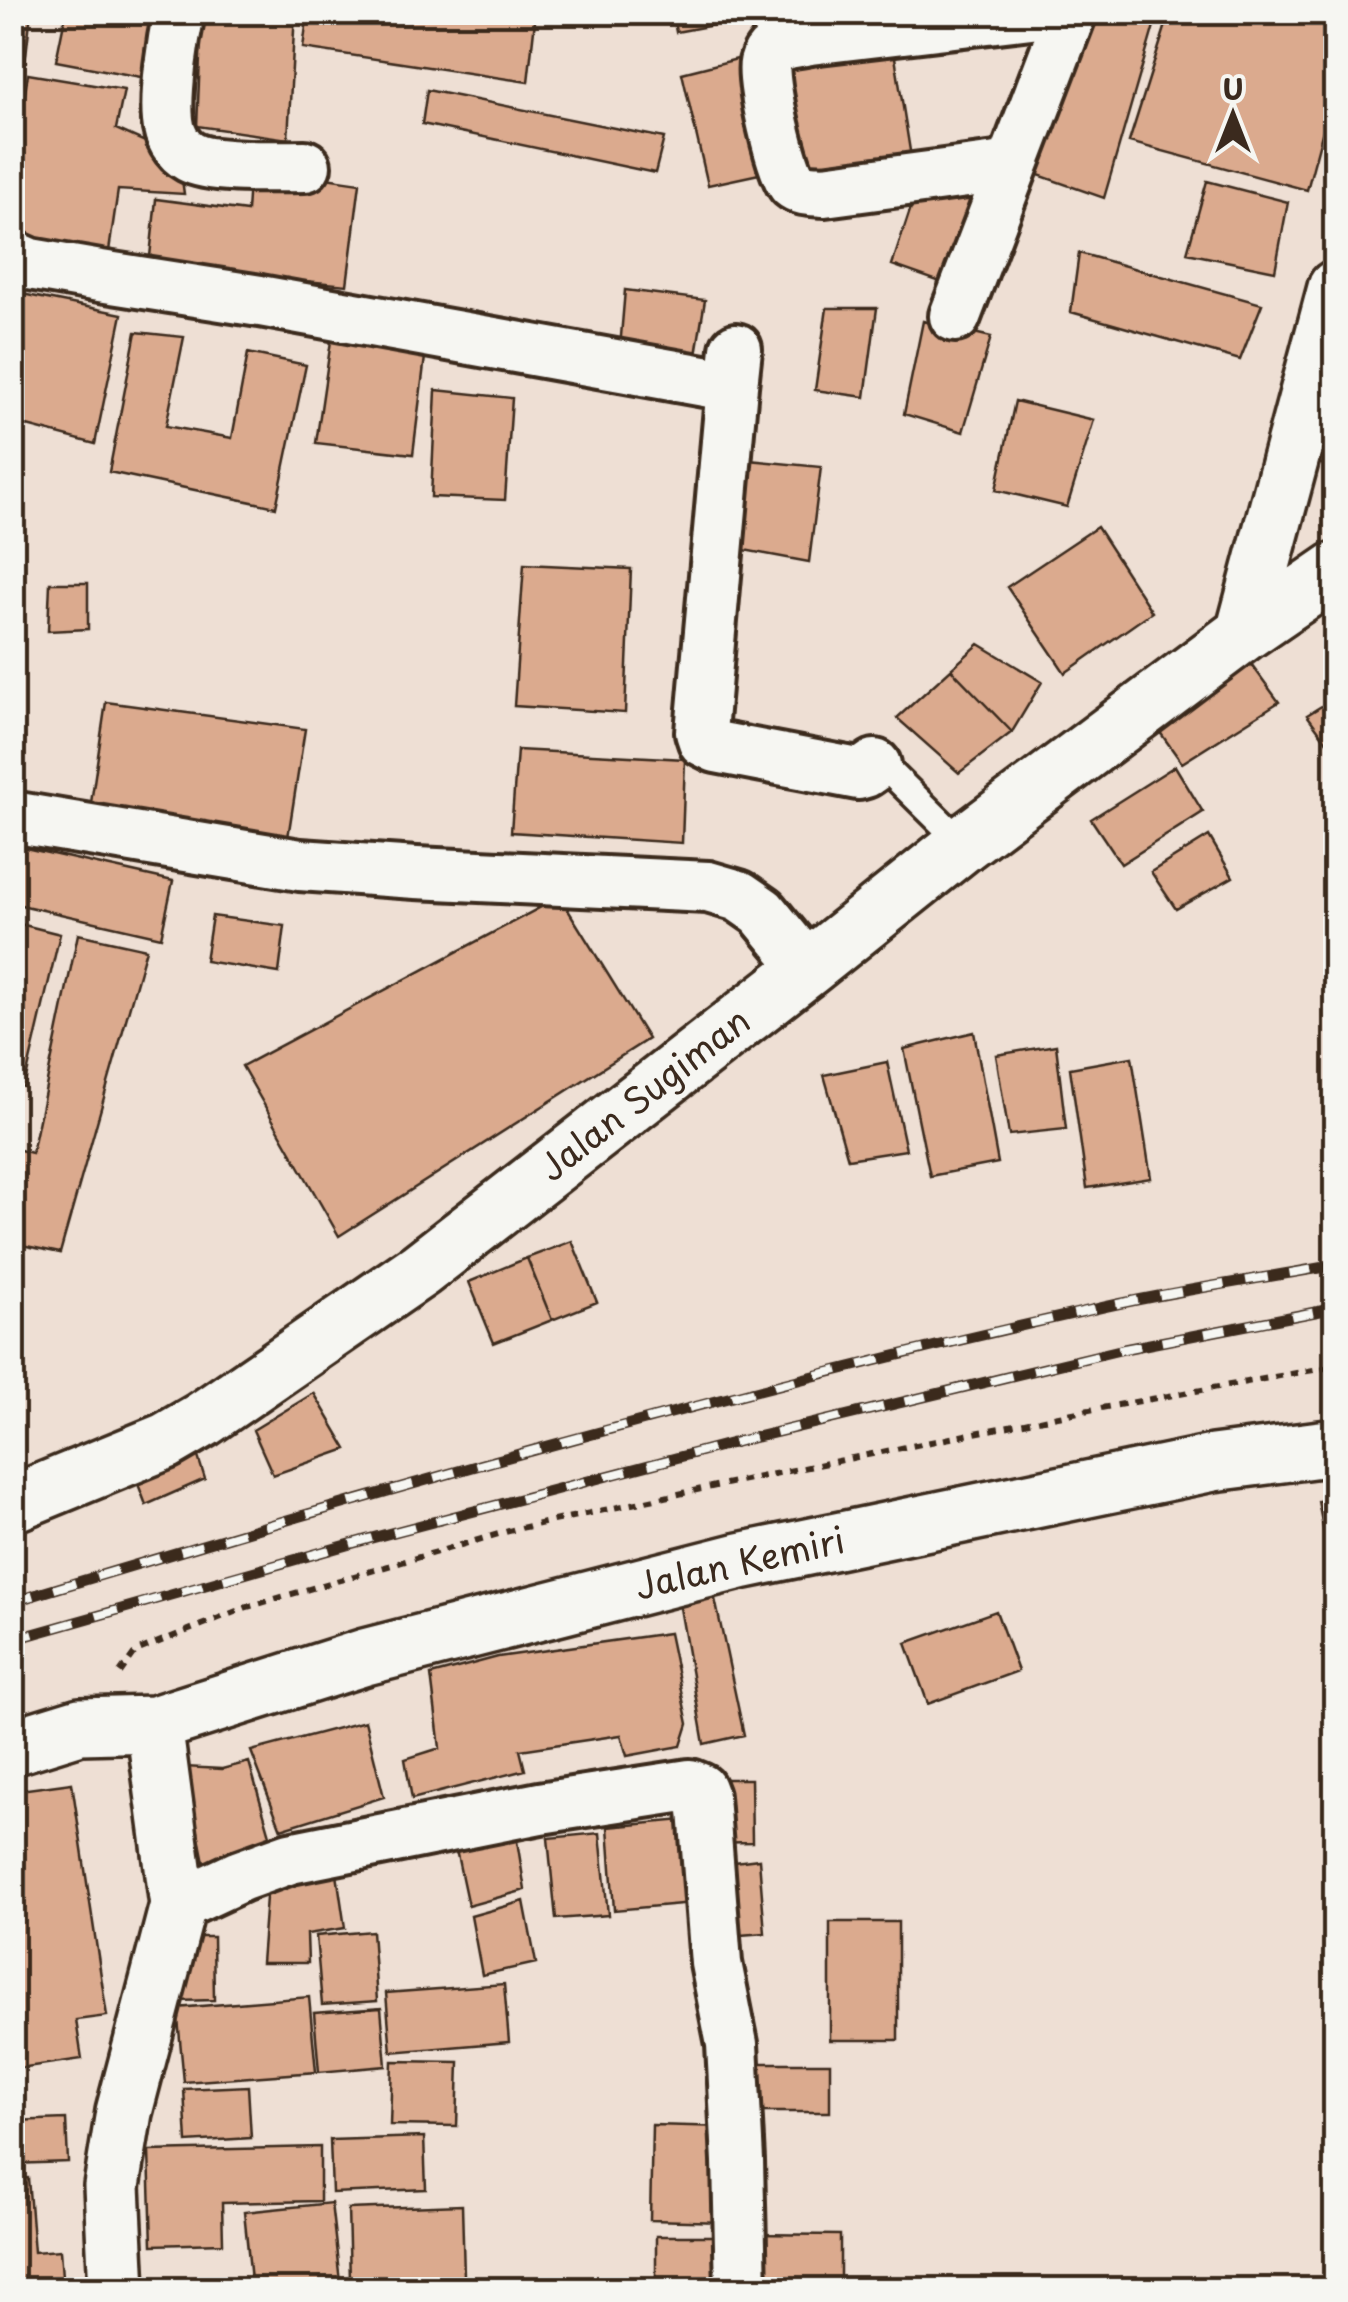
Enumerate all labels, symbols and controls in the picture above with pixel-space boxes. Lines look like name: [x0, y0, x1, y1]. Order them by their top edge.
north arrow: [1183, 65, 1283, 165]
text: U: [1222, 67, 1244, 110]
street label: Jalan Sugiman: [527, 994, 760, 1192]
street label: Jalan Kemiri: [629, 1512, 849, 1611]

